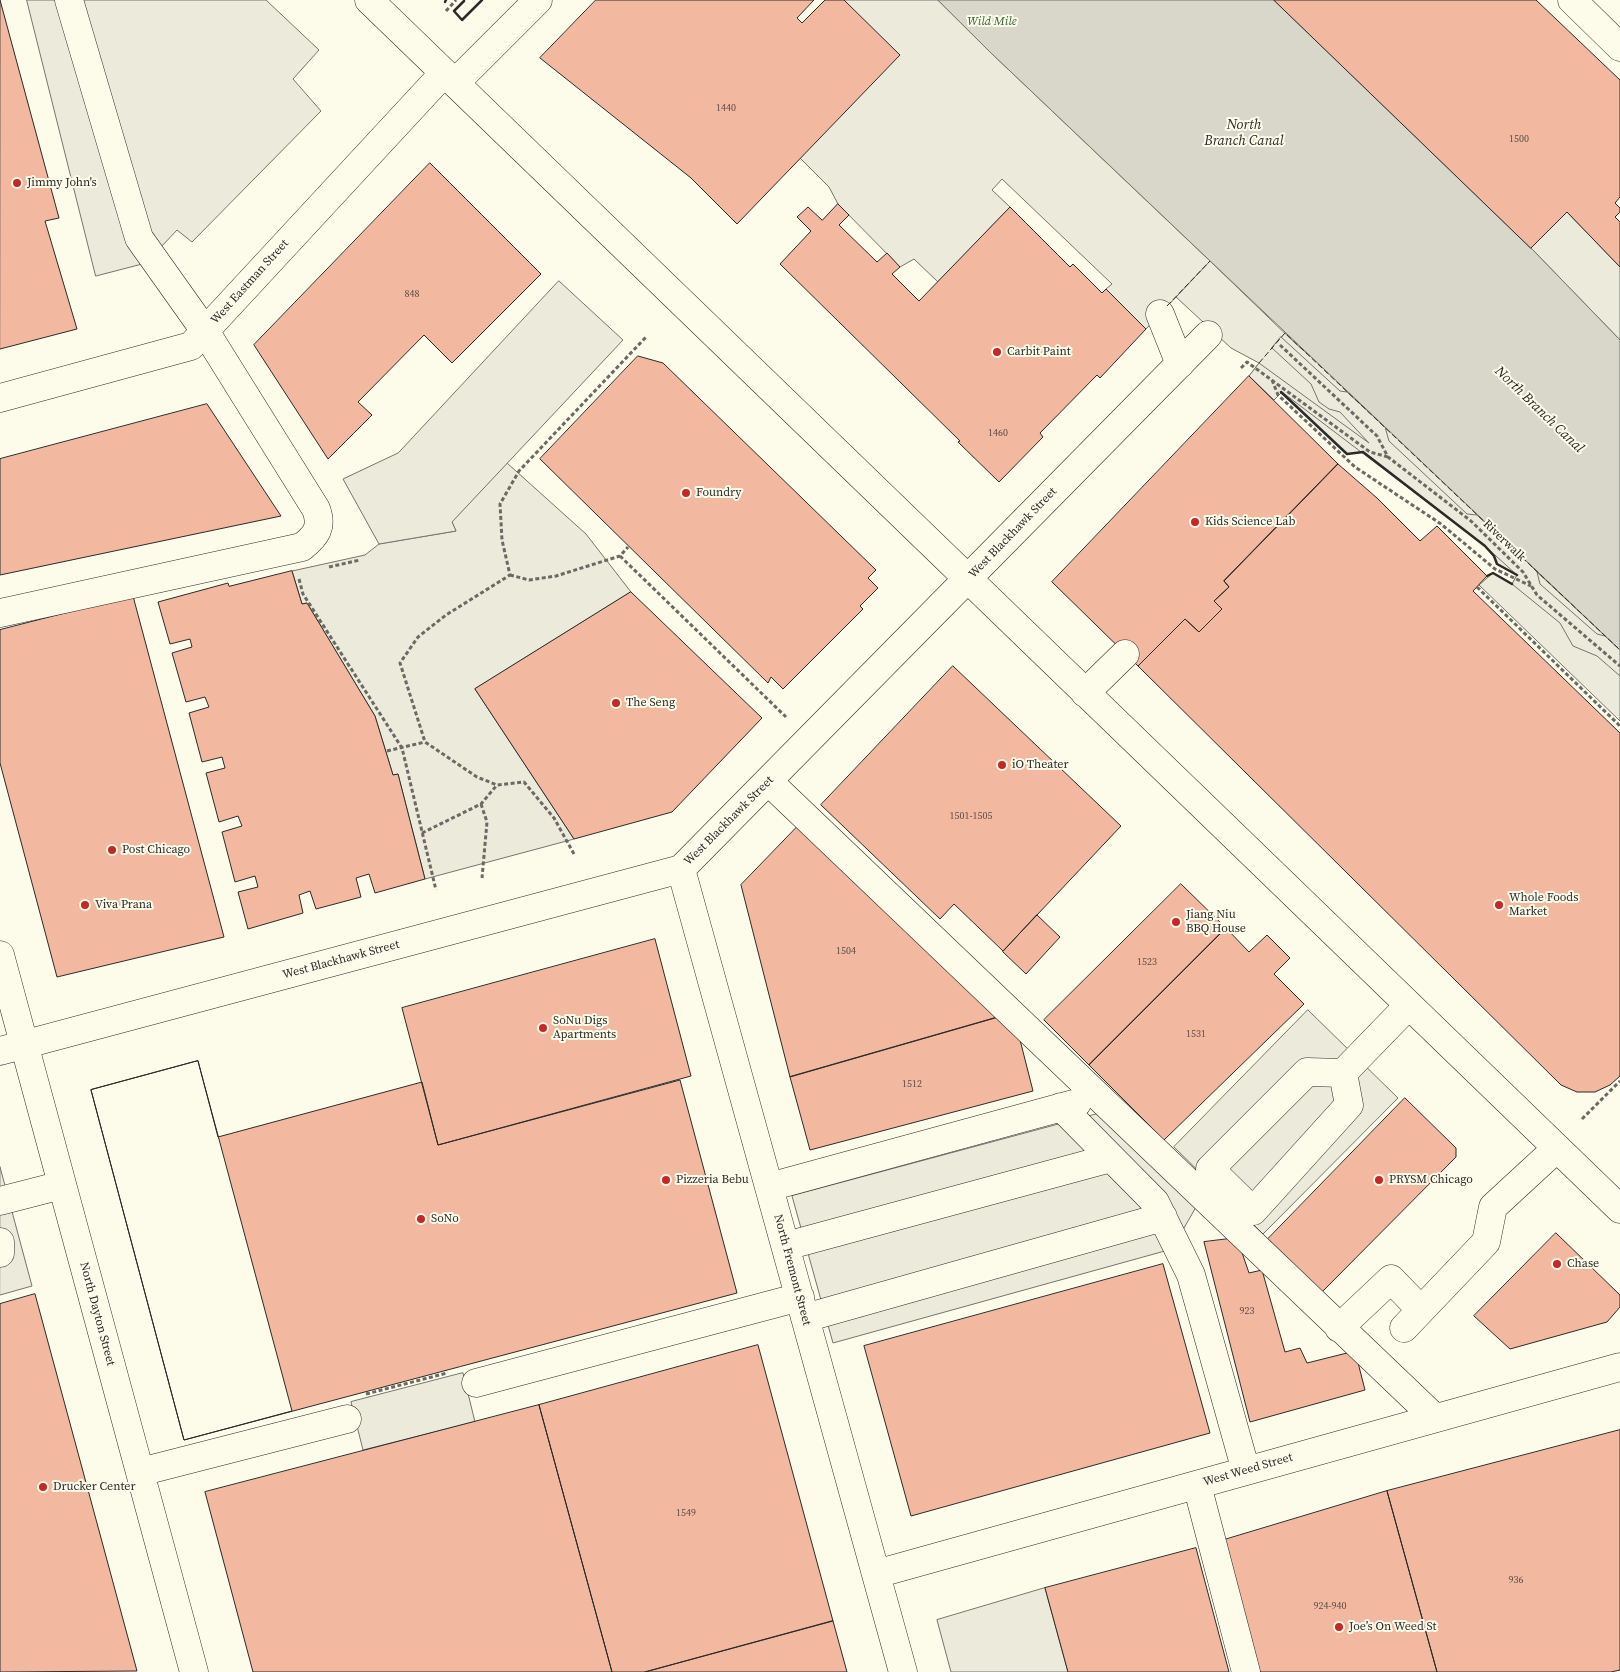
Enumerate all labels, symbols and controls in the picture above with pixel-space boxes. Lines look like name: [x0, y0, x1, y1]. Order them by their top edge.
park label: Wild Mile: [967, 15, 1017, 29]
house number: 1440: [716, 102, 736, 114]
water label: North Branch Canal: [1204, 117, 1284, 150]
house number: 1500: [1509, 133, 1529, 145]
place label: Jimmy John's: [27, 176, 97, 190]
marker: Jimmy John's: [11, 177, 23, 189]
street label: West Eastman Street: [208, 237, 292, 327]
house number: 848: [405, 288, 419, 300]
place label: Carbit Paint: [1007, 345, 1071, 359]
marker: Carbit Paint: [991, 346, 1003, 358]
water label: North Branch Canal: [1491, 363, 1587, 457]
house number: 1460: [988, 427, 1008, 439]
street label: West Blackhawk Street: [966, 485, 1060, 581]
place label: Foundry: [696, 486, 741, 500]
marker: Foundry: [680, 487, 692, 499]
place label: Kids Science Lab: [1205, 515, 1295, 529]
marker: Kids Science Lab: [1189, 516, 1201, 528]
street label: Riverwalk: [1480, 517, 1528, 565]
place label: The Seng: [626, 696, 675, 710]
marker: The Seng: [610, 697, 622, 709]
place label: iO Theater: [1012, 758, 1069, 772]
marker: iO Theater: [996, 759, 1008, 771]
street label: West Blackhawk Street: [681, 773, 777, 869]
house number: 1501-1505: [949, 810, 993, 822]
place label: Post Chicago: [122, 843, 190, 857]
marker: Post Chicago: [106, 844, 118, 856]
place label: Whole Foods Market: [1509, 891, 1578, 919]
place label: Viva Prana: [95, 898, 152, 912]
marker: Viva Prana: [79, 899, 91, 911]
marker: Whole Foods Market: [1493, 899, 1505, 911]
place label: Jiang Niu BBQ House: [1186, 908, 1246, 936]
marker: Jiang Niu BBQ House: [1170, 916, 1182, 928]
street label: West Blackhawk Street: [281, 937, 401, 983]
house number: 1504: [836, 945, 856, 957]
house number: 1523: [1137, 956, 1157, 968]
place label: SoNu Digs Apartments: [553, 1014, 616, 1042]
marker: SoNu Digs Apartments: [537, 1022, 549, 1034]
house number: 1531: [1186, 1028, 1206, 1040]
house number: 1512: [902, 1078, 922, 1090]
place label: Pizzeria Bebu: [676, 1173, 749, 1187]
place label: PRYSM Chicago: [1389, 1173, 1473, 1187]
marker: Pizzeria Bebu: [660, 1174, 672, 1186]
marker: PRYSM Chicago: [1373, 1174, 1385, 1186]
place label: SoNo: [431, 1212, 459, 1226]
marker: SoNo: [415, 1213, 427, 1225]
street label: North Fremont Street: [770, 1213, 814, 1327]
place label: Chase: [1567, 1257, 1599, 1271]
marker: Chase: [1551, 1258, 1563, 1270]
street label: North Dayton Street: [76, 1261, 118, 1367]
house number: 923: [1240, 1305, 1254, 1317]
street label: West Weed Street: [1202, 1450, 1294, 1490]
place label: Drucker Center: [53, 1480, 136, 1494]
marker: Drucker Center: [37, 1481, 49, 1493]
house number: 1549: [676, 1507, 696, 1519]
house number: 936: [1509, 1574, 1523, 1586]
house number: 924-940: [1313, 1600, 1347, 1612]
place label: Joe’s On Weed St: [1349, 1620, 1436, 1634]
marker: Joe’s On Weed St: [1333, 1621, 1345, 1633]

